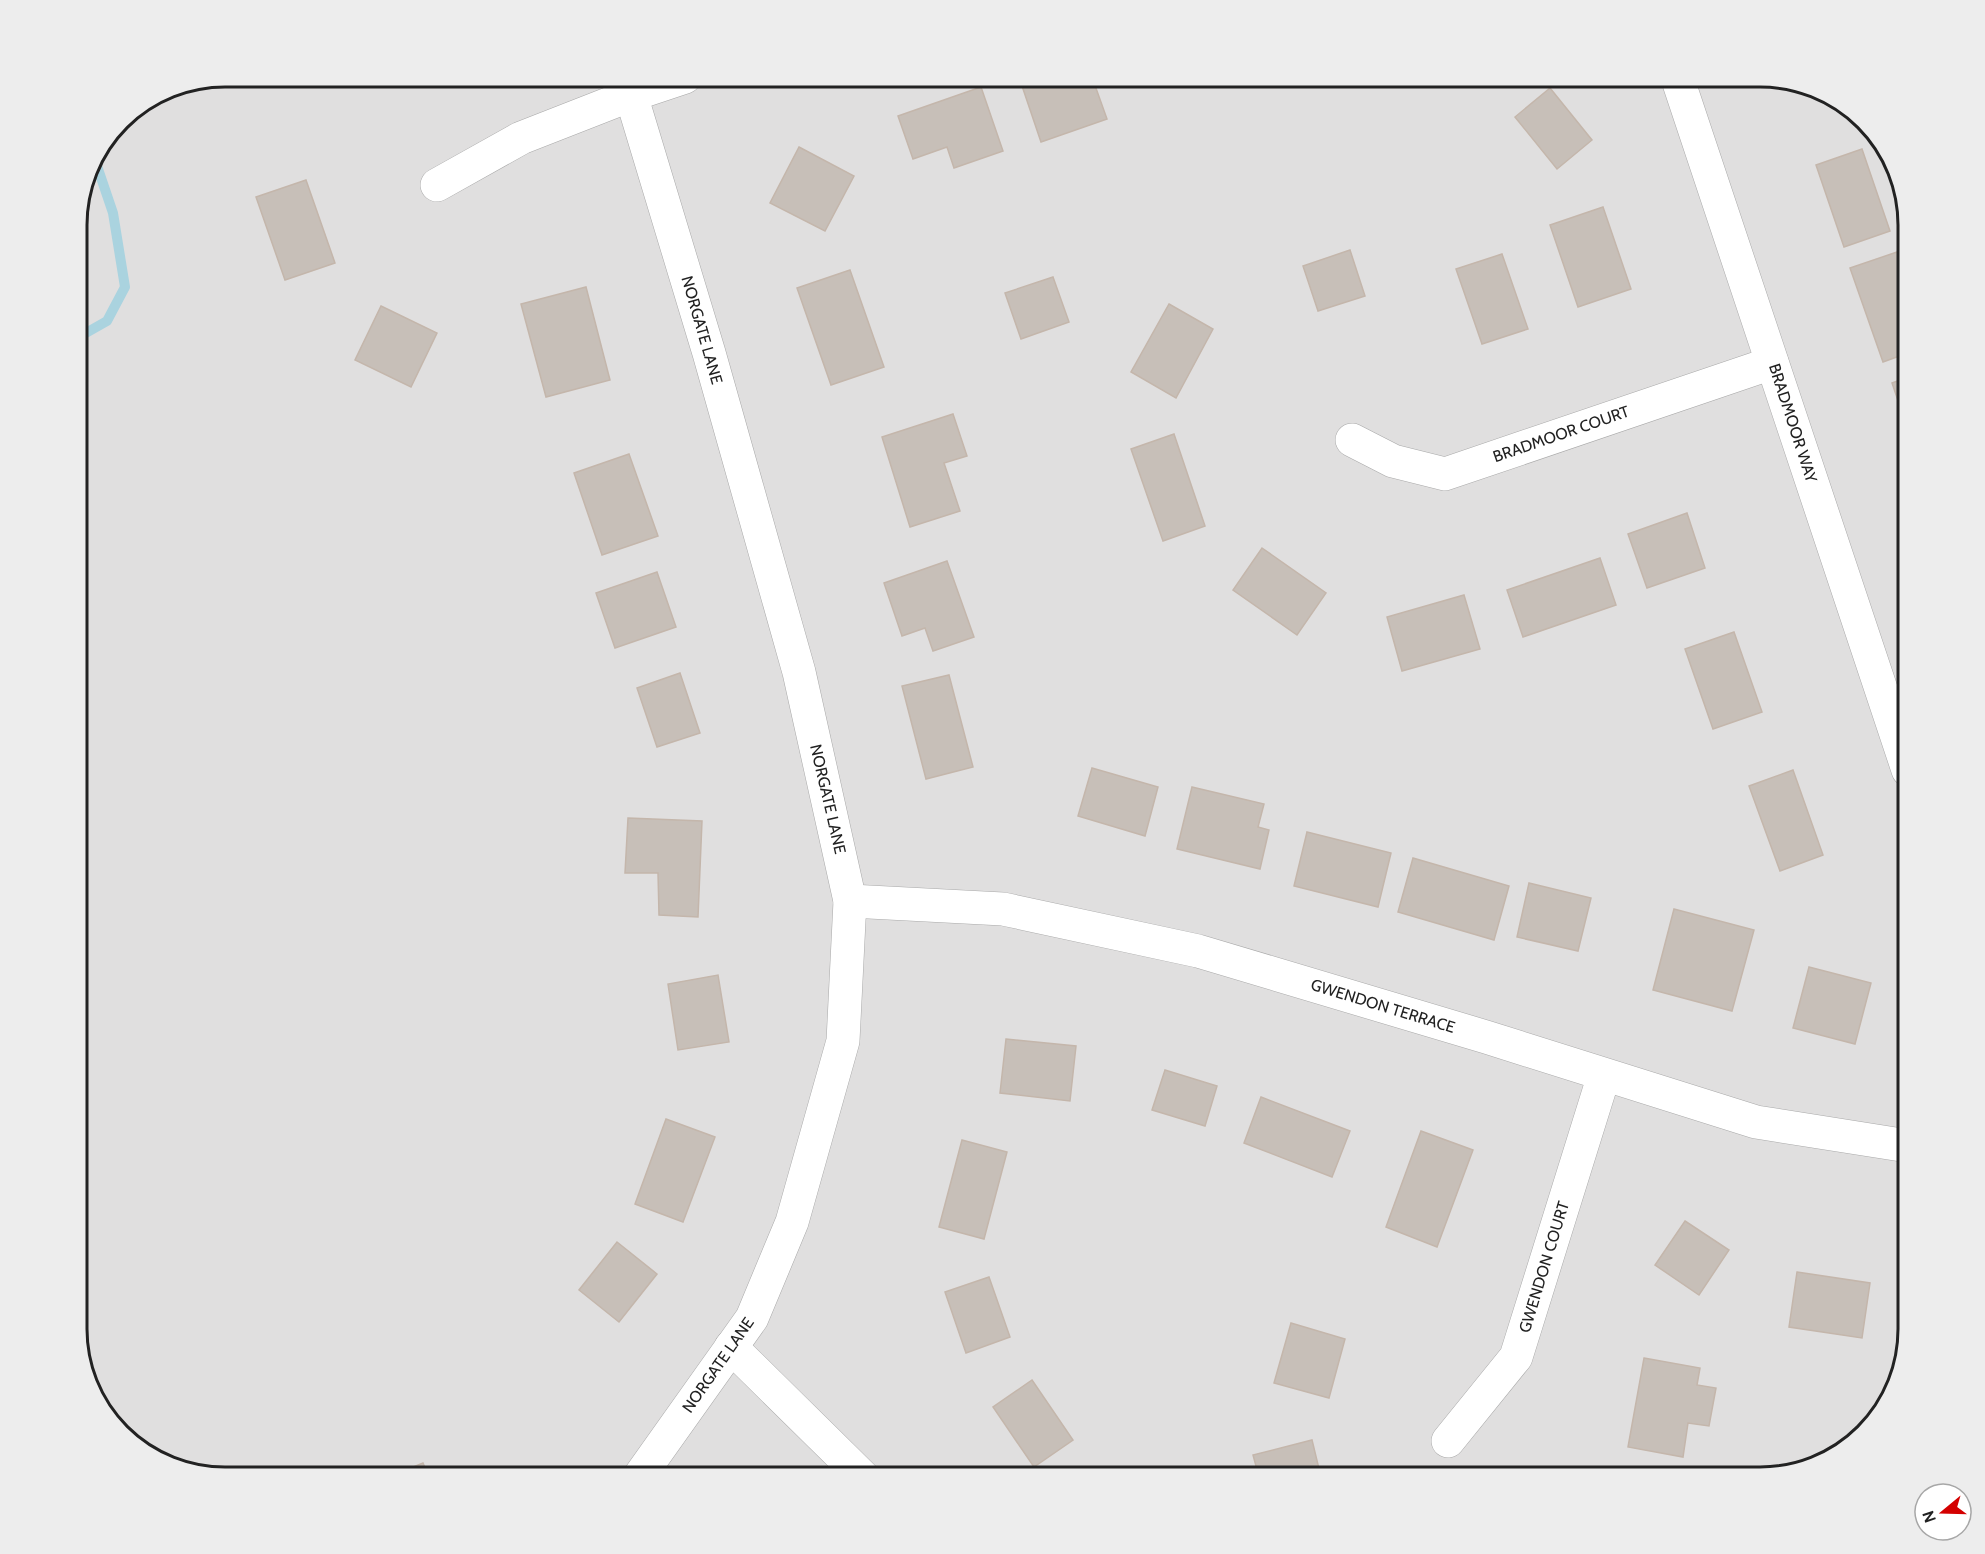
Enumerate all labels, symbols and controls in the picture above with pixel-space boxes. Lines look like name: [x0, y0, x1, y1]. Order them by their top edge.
street label: NORGATE LANE: [677, 274, 727, 387]
street label: BRADMOOR WAY: [1765, 361, 1821, 486]
street label: BRADMOOR COURT: [1490, 402, 1632, 466]
street label: NORGATE LANE: [806, 742, 850, 856]
street label: GWENDON TERRACE: [1309, 975, 1458, 1037]
street label: GWENDON COURT: [1515, 1199, 1573, 1335]
street label: NORGATE LANE: [678, 1314, 758, 1416]
north arrow: [1913, 1482, 1973, 1542]
text: N: [1918, 1508, 1940, 1525]

